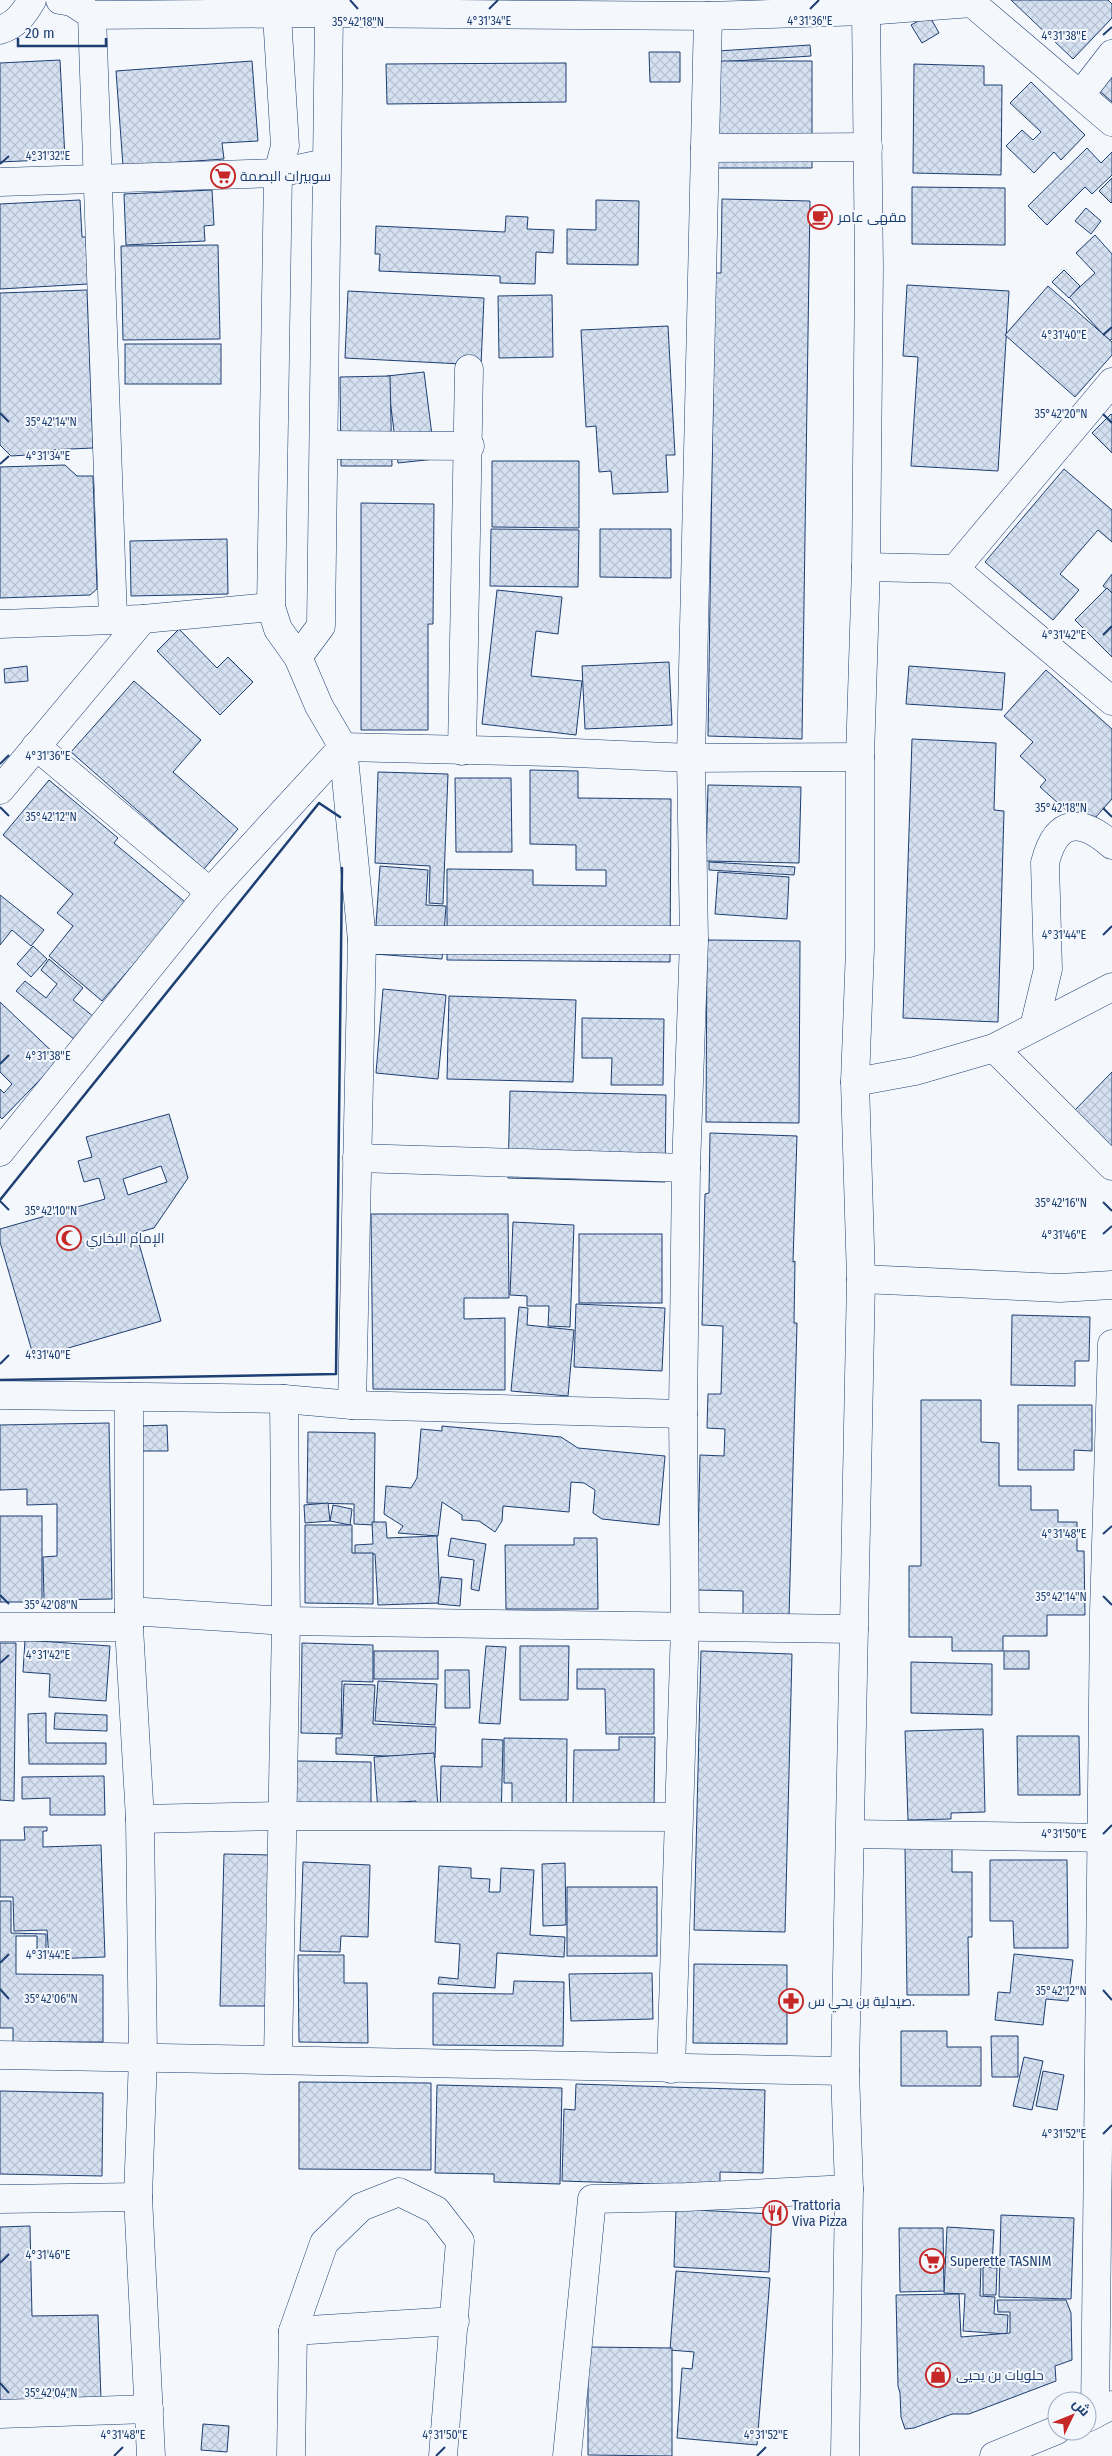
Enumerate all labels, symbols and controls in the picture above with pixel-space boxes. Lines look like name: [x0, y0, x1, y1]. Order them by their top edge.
text: 4°31'34"E: [467, 14, 512, 28]
text: 4°31'36"E: [788, 14, 833, 28]
scale bar: [18, 15, 105, 47]
text: 35°42'18"N: [332, 15, 384, 29]
text: 20 m: [25, 24, 55, 42]
text: 4°31'38"E: [1041, 29, 1087, 43]
text: 4°31'32"E: [26, 149, 71, 163]
supermarket icon: سوبيرات البصمة: [210, 163, 236, 189]
place label: سوبيرات البصمة: [240, 168, 331, 185]
cafe icon: مقهى عامر: [807, 204, 833, 230]
place label: مقهى عامر: [837, 209, 906, 226]
text: 4°31'40"E: [1041, 328, 1087, 342]
text: 35°42'20"N: [1034, 407, 1088, 421]
text: 35°42'14"N: [25, 415, 77, 429]
text: 4°31'34"E: [26, 449, 71, 463]
text: 4°31'42"E: [1042, 628, 1087, 642]
text: 4°31'36"E: [26, 749, 71, 763]
text: 35°42'18"N: [1035, 801, 1087, 815]
text: 35°42'12"N: [25, 810, 77, 824]
text: 4°31'44"E: [1042, 928, 1087, 942]
text: 4°31'38"E: [25, 1049, 71, 1063]
text: 35°42'16"N: [1035, 1196, 1087, 1210]
text: 35°42'10"N: [25, 1204, 77, 1218]
mosque icon: الإمام البخاري: [56, 1225, 82, 1251]
text: 4°31'46"E: [1042, 1228, 1087, 1242]
place label: الإمام البخاري: [86, 1230, 164, 1250]
text: 4°31'40"E: [25, 1348, 71, 1362]
text: 4°31'48"E: [1042, 1527, 1087, 1541]
text: 35°42'14"N: [1035, 1590, 1087, 1604]
text: 35°42'08"N: [24, 1598, 78, 1612]
text: 4°31'42"E: [26, 1648, 71, 1662]
text: 4°31'50"E: [1041, 1827, 1087, 1841]
text: 4°31'44"E: [26, 1948, 71, 1962]
text: 35°42'12"N: [1035, 1984, 1087, 1998]
pharmacy icon: صيدلية بن يحي س.: [778, 1988, 804, 2014]
text: 35°42'06"N: [24, 1992, 78, 2006]
place label: صيدلية بن يحي س.: [808, 1993, 915, 2013]
text: 4°31'52"E: [1042, 2127, 1087, 2141]
place label: Trattoria Viva Pizza: [792, 2197, 848, 2230]
restaurant icon: Trattoria Viva Pizza: [762, 2200, 788, 2226]
text: 4°31'46"E: [26, 2248, 71, 2262]
supermarket icon: Superette TASNIM: [919, 2248, 945, 2274]
place label: Superette TASNIM: [950, 2253, 1051, 2270]
shop icon: حلويات بن يحيى: [925, 2362, 951, 2388]
place label: حلويات بن يحيى: [956, 2367, 1044, 2384]
text: 35°42'04"N: [25, 2386, 77, 2400]
north arrow: [1047, 2391, 1097, 2441]
text: ش: [1069, 2395, 1094, 2420]
text: 4°31'48"E: [101, 2428, 146, 2442]
text: 4°31'50"E: [422, 2428, 468, 2442]
text: 4°31'52"E: [744, 2428, 789, 2442]

